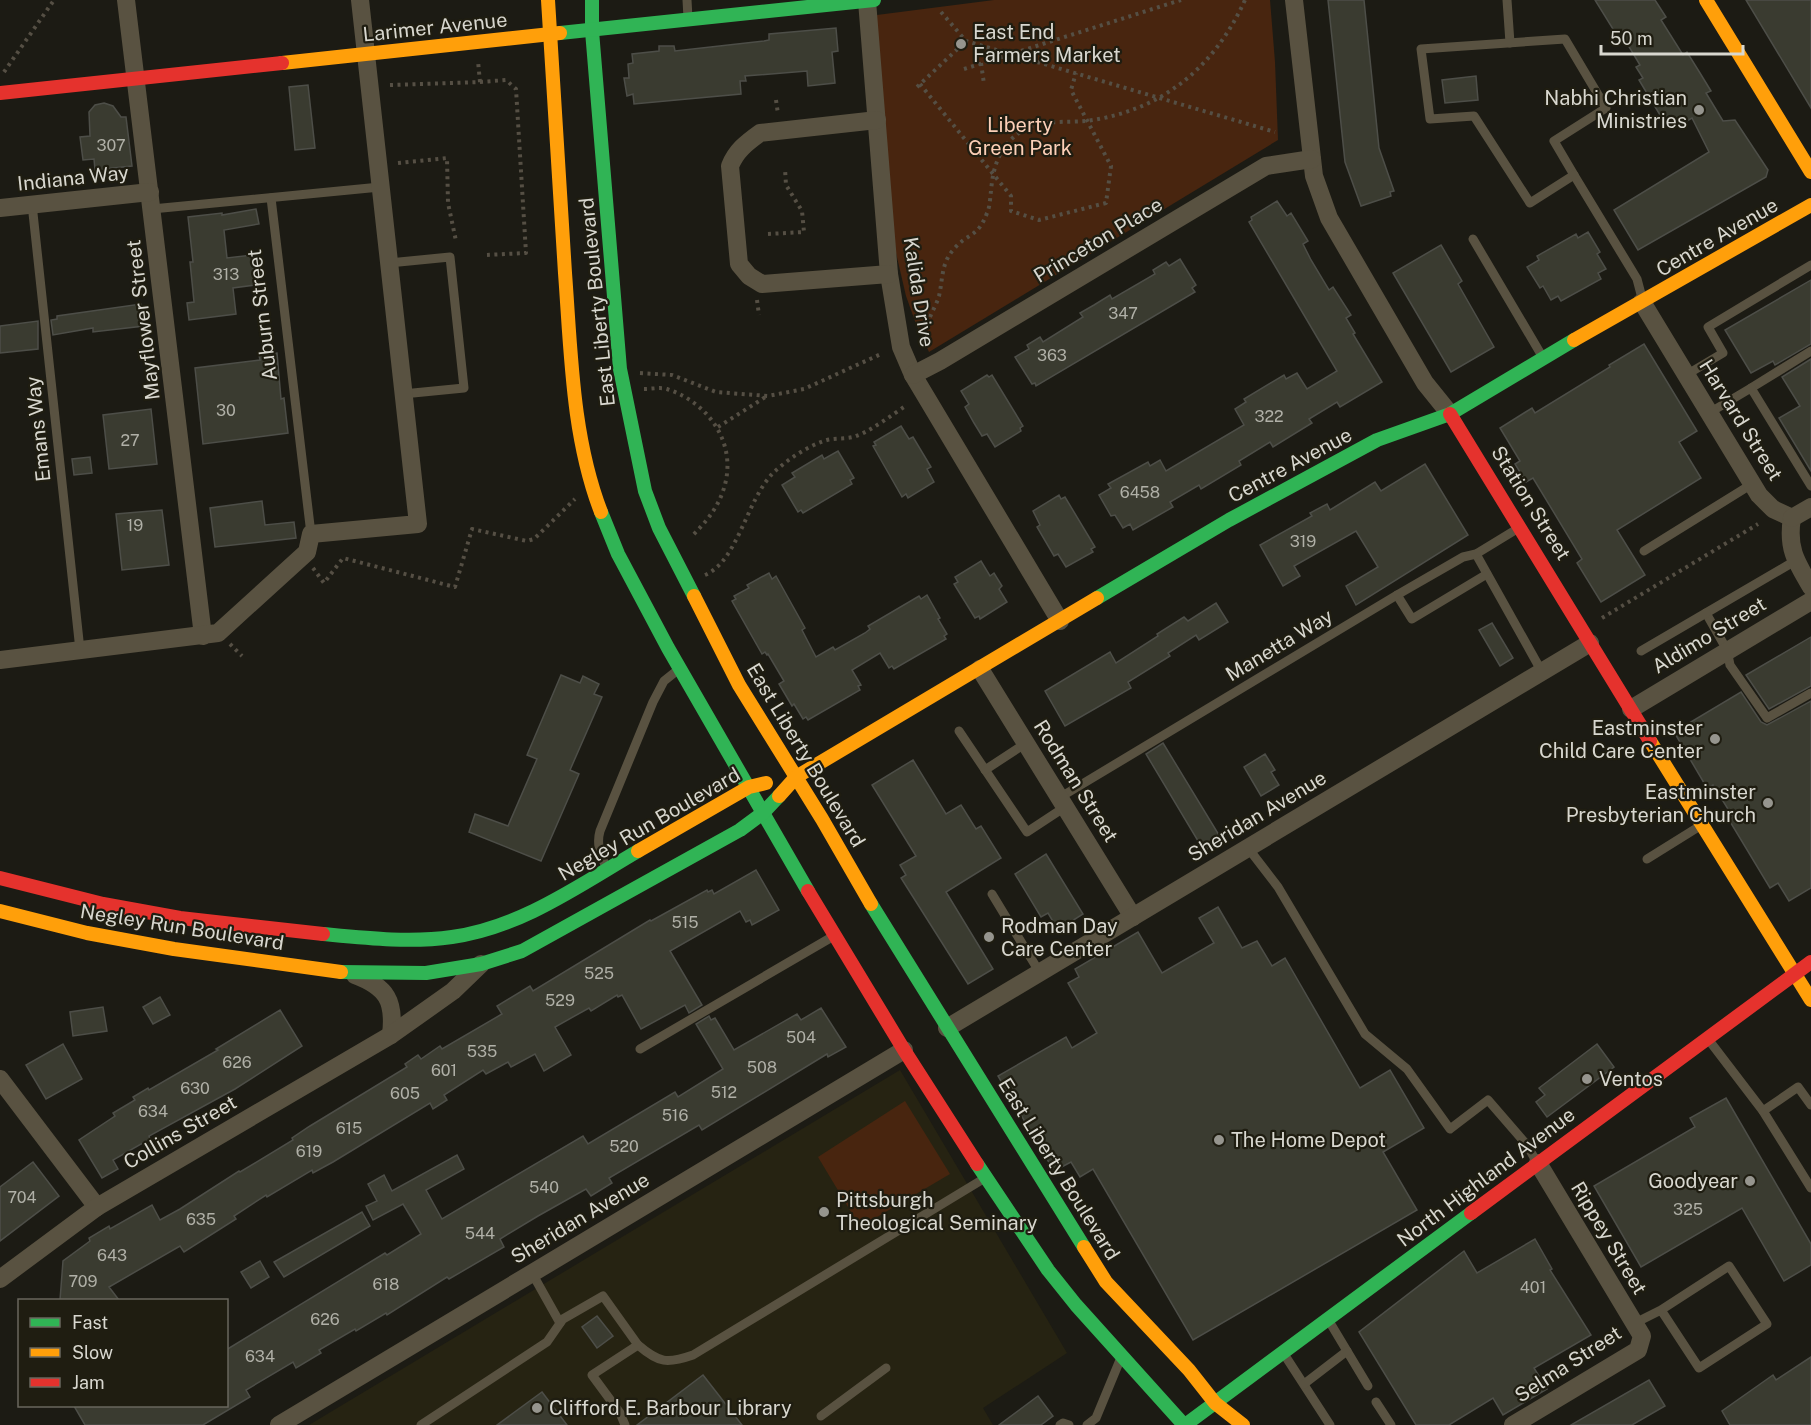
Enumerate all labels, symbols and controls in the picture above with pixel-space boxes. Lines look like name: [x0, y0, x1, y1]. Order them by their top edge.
street label: Larimer Avenue: [362, 7, 508, 47]
scale bar: [1601, 18, 1744, 56]
place label: East End Farmers Market: [973, 20, 1121, 67]
text: 50 m: [1610, 28, 1653, 49]
marker: East End Farmers Market: [954, 37, 968, 51]
place label: Nabhi Christian Ministries: [1544, 86, 1687, 133]
marker: Nabhi Christian Ministries: [1692, 103, 1706, 117]
park label: Liberty Green Park: [968, 113, 1072, 160]
house number: 307: [96, 136, 126, 155]
street label: Indiana Way: [16, 160, 130, 196]
street label: Princeton Place: [1029, 192, 1167, 288]
street label: Centre Avenue: [1652, 193, 1782, 281]
street label: East Liberty Boulevard: [574, 196, 620, 408]
street label: Kalida Drive: [898, 235, 940, 349]
street label: Mayflower Street: [121, 238, 165, 402]
street label: Auburn Street: [242, 248, 282, 382]
house number: 313: [213, 265, 239, 284]
house number: 347: [1108, 304, 1138, 323]
house number: 363: [1037, 346, 1067, 365]
street label: Harvard Street: [1694, 355, 1788, 485]
street label: Emans Way: [20, 375, 55, 483]
house number: 30: [216, 401, 236, 420]
house number: 322: [1254, 407, 1284, 426]
street label: Centre Avenue: [1224, 422, 1356, 508]
house number: 27: [120, 431, 140, 450]
street label: Station Street: [1486, 441, 1576, 565]
house number: 6458: [1120, 483, 1160, 502]
house number: 19: [127, 516, 143, 535]
house number: 319: [1290, 532, 1316, 551]
street label: Aldimo Street: [1648, 592, 1770, 678]
street label: Manetta Way: [1221, 603, 1337, 686]
street label: East Liberty Boulevard: [742, 659, 870, 851]
street label: Rodman Street: [1029, 715, 1123, 847]
place label: Eastminster Child Care Center: [1539, 716, 1703, 763]
marker: Eastminster Child Care Center: [1708, 732, 1722, 746]
street label: Negley Run Boulevard: [554, 762, 744, 886]
street label: Sheridan Avenue: [1183, 765, 1331, 867]
place label: Eastminster Presbyterian Church: [1566, 780, 1756, 827]
marker: Eastminster Presbyterian Church: [1761, 796, 1775, 810]
street label: Negley Run Boulevard: [78, 899, 286, 955]
house number: 515: [671, 913, 699, 932]
place label: Rodman Day Care Center: [1001, 914, 1118, 961]
marker: Rodman Day Care Center: [982, 930, 996, 944]
house number: 525: [584, 964, 614, 983]
house number: 529: [545, 991, 575, 1010]
house number: 504: [786, 1028, 816, 1047]
house number: 535: [467, 1042, 497, 1061]
house number: 626: [222, 1053, 252, 1072]
house number: 508: [747, 1058, 777, 1077]
house number: 601: [431, 1061, 457, 1080]
place label: Ventos: [1599, 1067, 1663, 1091]
marker: Ventos: [1580, 1072, 1594, 1086]
street label: East Liberty Boulevard: [993, 1074, 1125, 1264]
house number: 630: [180, 1079, 210, 1098]
house number: 512: [711, 1083, 737, 1102]
house number: 605: [390, 1084, 420, 1103]
street label: Collins Street: [119, 1090, 241, 1174]
house number: 634: [138, 1102, 168, 1121]
street label: North Highland Avenue: [1392, 1102, 1580, 1252]
house number: 516: [662, 1106, 688, 1125]
house number: 615: [336, 1119, 362, 1138]
place label: The Home Depot: [1231, 1128, 1386, 1152]
marker: The Home Depot: [1212, 1133, 1226, 1147]
house number: 520: [609, 1137, 639, 1156]
house number: 619: [296, 1142, 322, 1161]
street label: Sheridan Avenue: [506, 1167, 654, 1269]
place label: Goodyear: [1648, 1169, 1738, 1193]
marker: Goodyear: [1743, 1174, 1757, 1188]
street label: Rippey Street: [1566, 1177, 1652, 1299]
house number: 540: [529, 1178, 559, 1197]
house number: 704: [7, 1188, 37, 1207]
place label: Pittsburgh Theological Seminary: [836, 1188, 1038, 1235]
house number: 325: [1673, 1200, 1703, 1219]
marker: Pittsburgh Theological Seminary: [817, 1205, 831, 1219]
house number: 635: [186, 1210, 216, 1229]
house number: 544: [465, 1224, 495, 1243]
house number: 643: [97, 1246, 127, 1265]
house number: 709: [69, 1272, 97, 1291]
house number: 618: [373, 1275, 399, 1294]
house number: 401: [1520, 1278, 1546, 1297]
legend: [18, 1299, 228, 1407]
house number: 626: [310, 1310, 340, 1329]
text: Fast: [72, 1312, 108, 1333]
street label: Selma Street: [1510, 1321, 1626, 1407]
text: Slow: [72, 1342, 113, 1363]
house number: 634: [245, 1347, 275, 1366]
text: Jam: [72, 1372, 105, 1393]
place label: Clifford E. Barbour Library: [549, 1396, 792, 1420]
marker: Clifford E. Barbour Library: [530, 1401, 544, 1415]

